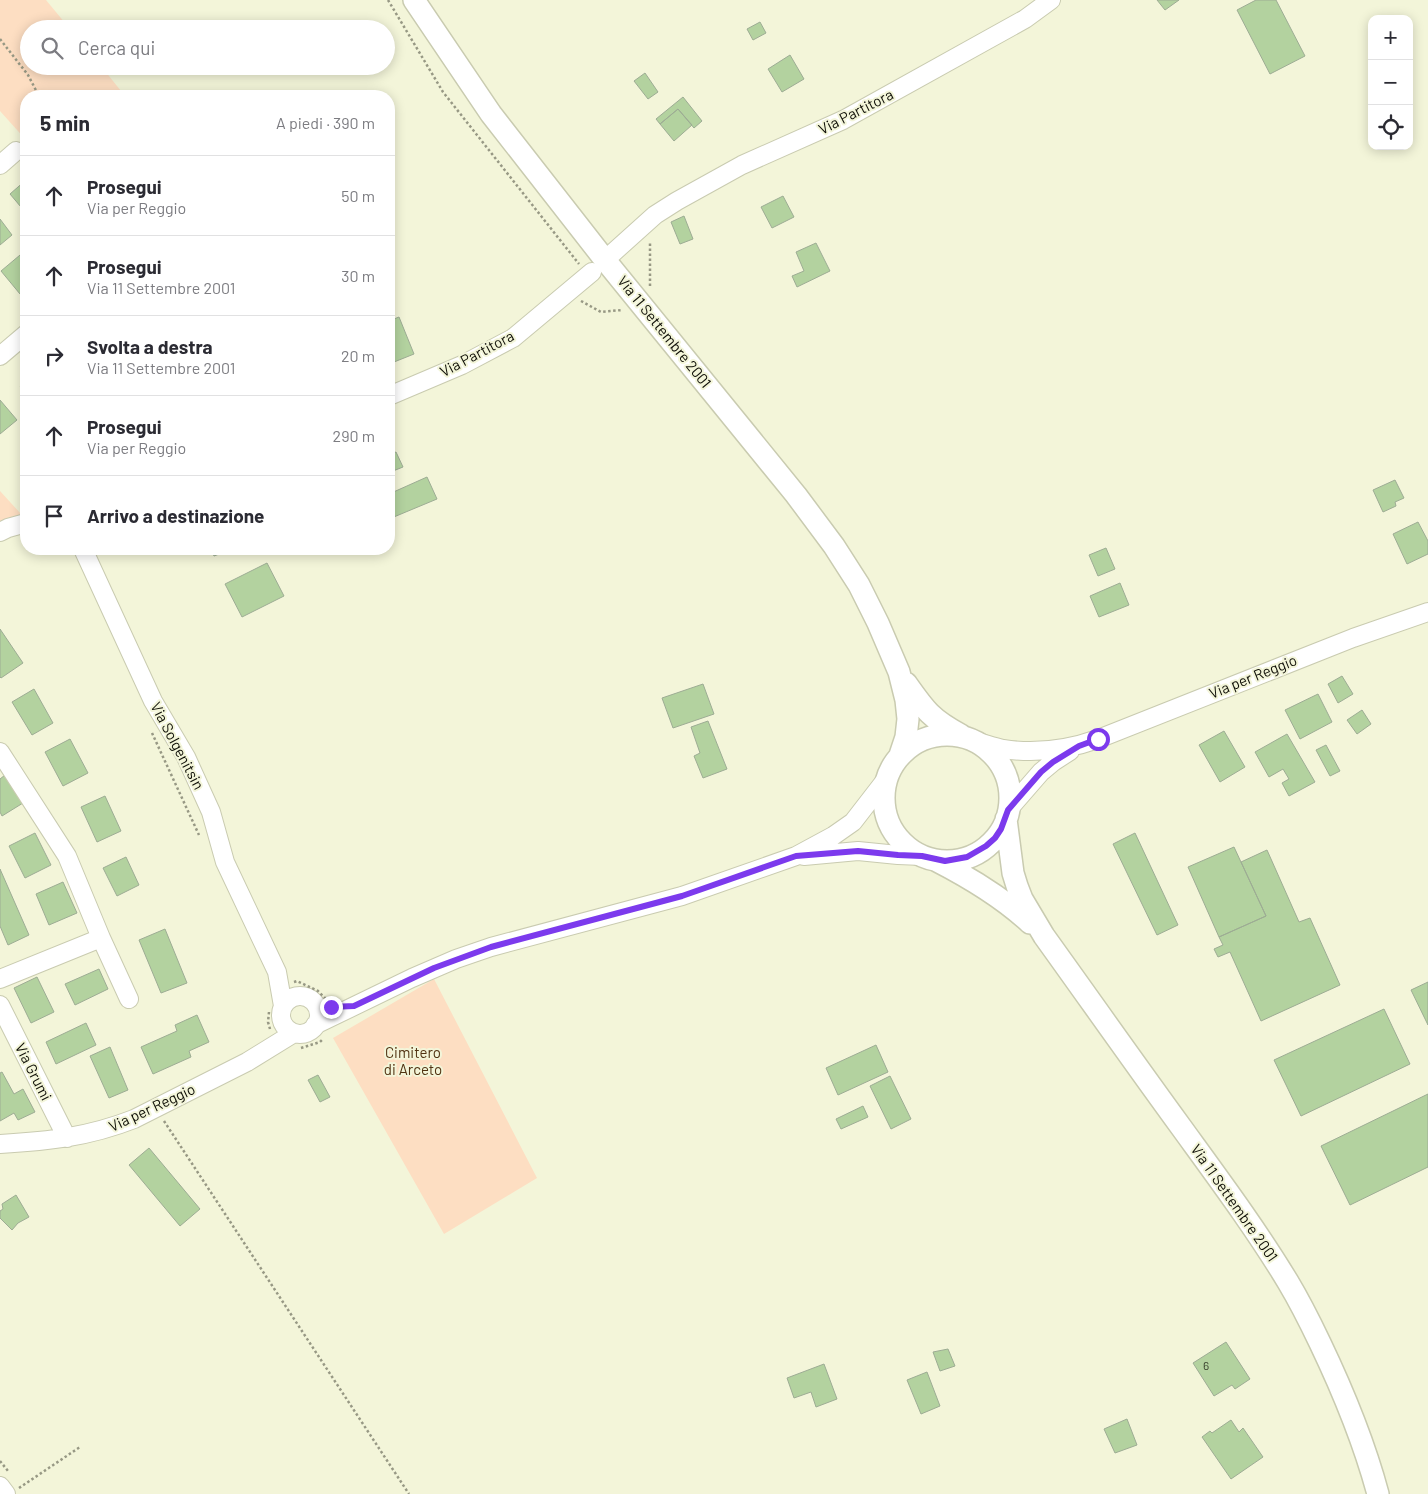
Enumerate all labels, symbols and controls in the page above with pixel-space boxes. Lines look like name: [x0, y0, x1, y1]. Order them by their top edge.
map controls: [1368, 15, 1413, 150]
button: +: [1368, 15, 1413, 60]
search box: [20, 20, 395, 75]
icon: search: [38, 34, 66, 62]
text: Cerca qui: [78, 36, 155, 59]
button: −: [1368, 60, 1413, 105]
street label: Via Partitora: [815, 85, 896, 138]
button: locate: [1368, 105, 1413, 150]
text: 5 min: [40, 110, 90, 135]
text: A piedi · 390 m: [276, 113, 375, 132]
text: Prosegui: [87, 175, 162, 198]
icon: ahead: [40, 182, 68, 210]
text: 50 m: [341, 186, 375, 205]
text: Via per Reggio: [87, 198, 186, 217]
text: Prosegui: [87, 255, 162, 278]
icon: ahead: [40, 262, 68, 290]
text: 30 m: [341, 266, 375, 285]
street label: Via 11 Settembre 2001: [614, 272, 716, 391]
text: Via 11 Settembre 2001: [87, 278, 235, 297]
street label: Via Partitora: [436, 326, 517, 380]
text: Svolta a destra: [87, 335, 213, 358]
icon: right: [40, 342, 68, 370]
text: 20 m: [341, 346, 375, 365]
text: Via 11 Settembre 2001: [87, 358, 235, 377]
text: Prosegui: [87, 415, 162, 438]
icon: ahead: [40, 422, 68, 450]
text: 290 m: [333, 426, 375, 445]
text: Via per Reggio: [87, 438, 186, 457]
icon: arrive: [40, 502, 68, 530]
text: Arrivo a destinazione: [87, 504, 265, 527]
street label: Via per Reggio: [1206, 650, 1299, 702]
street label: Via Solgenitsin: [147, 699, 208, 792]
route start: [1087, 728, 1110, 751]
route end: [320, 996, 343, 1019]
street label: Via Grumi: [12, 1040, 56, 1103]
park label: Cimitero di Arceto: [384, 1043, 442, 1078]
street label: Via per Reggio: [106, 1079, 198, 1135]
street label: Via 11 Settembre 2001: [1188, 1140, 1282, 1265]
house number: 6: [1203, 1358, 1209, 1372]

